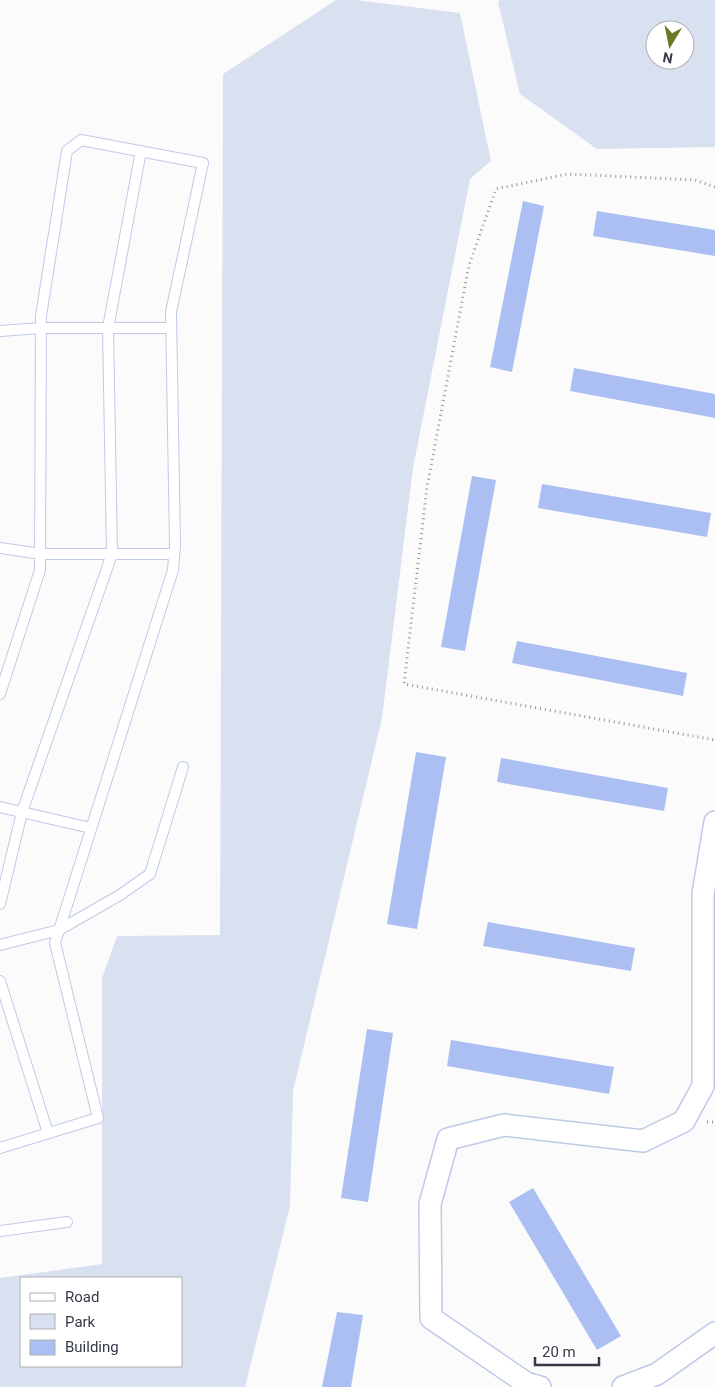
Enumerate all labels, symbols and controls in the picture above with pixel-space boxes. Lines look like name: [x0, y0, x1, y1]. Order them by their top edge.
north arrow: [645, 20, 695, 70]
text: N: [661, 49, 674, 67]
legend: [20, 1277, 182, 1367]
text: Road: [65, 1288, 99, 1306]
text: Park: [65, 1313, 96, 1331]
scale bar: [535, 1334, 599, 1366]
text: Building: [65, 1338, 119, 1356]
text: 20 m: [542, 1343, 576, 1361]

